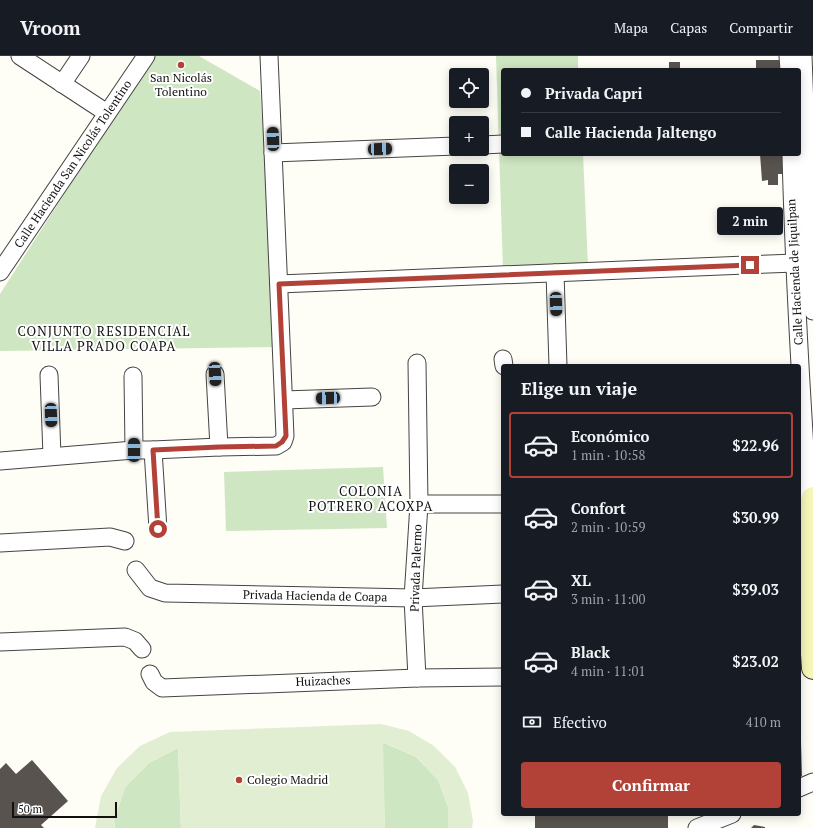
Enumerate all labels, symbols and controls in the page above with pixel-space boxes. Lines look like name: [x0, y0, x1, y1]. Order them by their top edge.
text: Vroom: [20, 15, 81, 40]
text: Mapa: [614, 18, 648, 37]
text: Capas: [670, 18, 707, 37]
text: Compartir: [729, 18, 793, 37]
marker: San Nicolás Tolentino: [176, 60, 186, 70]
map controls: [449, 68, 489, 204]
button: locate: [449, 68, 489, 108]
place label: San Nicolás Tolentino: [150, 70, 212, 99]
street label: Calle Hacienda San Nicolás Tolentino: [11, 77, 135, 251]
text: Privada Capri: [545, 83, 643, 103]
button: +: [449, 116, 489, 156]
text: Calle Hacienda Jaltengo: [545, 122, 716, 142]
car: [267, 127, 279, 151]
car: [368, 143, 392, 155]
button: −: [449, 164, 489, 204]
street label: Calle Hacienda de Jiquilpan: [783, 198, 806, 346]
callout: 2 min: [717, 207, 783, 235]
text: 2 min: [732, 212, 768, 230]
route end: [741, 256, 759, 274]
car: [550, 292, 562, 316]
district label: CONJUNTO RESIDENCIAL VILLA PRADO COAPA: [17, 322, 191, 355]
car: [208, 362, 222, 386]
text: Elige un viaje: [521, 376, 637, 400]
car: [316, 392, 340, 404]
car: [45, 403, 57, 427]
text: Económico: [571, 426, 649, 446]
icon: car: [523, 427, 559, 463]
text: $22.96: [732, 435, 779, 455]
car: [128, 438, 140, 462]
text: 1 min · 10:58: [571, 446, 645, 464]
district label: COLONIA POTRERO ACOXPA: [309, 482, 433, 515]
text: Confort: [571, 498, 626, 518]
icon: car: [523, 499, 559, 535]
text: $30.99: [732, 507, 779, 527]
text: 2 min · 10:59: [571, 518, 645, 536]
route start: [149, 520, 167, 538]
street label: Privada Palermo: [406, 524, 425, 612]
text: XL: [571, 570, 591, 590]
icon: car: [523, 571, 559, 607]
text: $39.03: [732, 579, 779, 599]
street label: Privada Hacienda de Coapa: [243, 587, 387, 604]
text: 3 min · 11:00: [571, 590, 645, 608]
text: Black: [571, 642, 610, 662]
icon: car: [523, 643, 559, 679]
text: $23.02: [732, 651, 779, 671]
text: 4 min · 11:01: [571, 662, 645, 680]
street label: Huizaches: [295, 672, 351, 689]
icon: cash: [521, 711, 543, 733]
text: Efectivo: [553, 712, 607, 732]
text: 410 m: [746, 713, 781, 731]
button: Confirmar: [521, 762, 781, 808]
place label: Colegio Madrid: [247, 772, 329, 787]
marker: Colegio Madrid: [234, 775, 244, 785]
scale bar: [12, 800, 117, 819]
text: 50 m: [18, 802, 42, 816]

